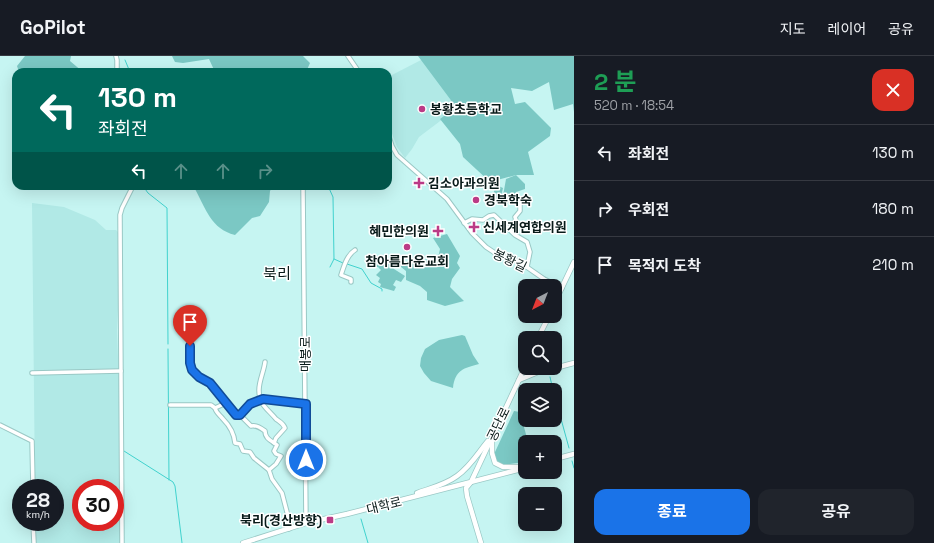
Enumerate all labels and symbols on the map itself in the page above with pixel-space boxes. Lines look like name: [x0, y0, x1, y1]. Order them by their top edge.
place label: 봉황초등학교: [430, 101, 502, 118]
marker: 봉황초등학교: [417, 104, 427, 114]
place label: 김소아과의원: [428, 175, 500, 192]
marker: 김소아과의원: [413, 177, 425, 189]
place label: 경북학숙: [484, 192, 532, 209]
marker: 경북학숙: [471, 195, 481, 205]
place label: 신세계연합의원: [483, 219, 567, 236]
marker: 신세계연합의원: [468, 221, 480, 233]
place label: 혜민한의원: [369, 223, 429, 240]
marker: 혜민한의원: [432, 225, 444, 237]
marker: 참아름다운교회: [402, 242, 412, 252]
street label: 봉황길: [490, 245, 530, 276]
place label: 참아름다운교회: [365, 253, 449, 270]
district label: 북리: [263, 264, 291, 283]
north arrow: [518, 279, 562, 323]
pin: [173, 305, 207, 346]
street label: 매봉로: [297, 336, 314, 372]
street label: 공단로: [483, 404, 514, 444]
position arrow: [285, 439, 327, 481]
speed limit sign: 30: [72, 479, 124, 531]
street label: 대학로: [365, 493, 404, 518]
place label: 북리(경산방향): [240, 512, 322, 529]
marker: 북리(경산방향): [325, 515, 335, 525]

